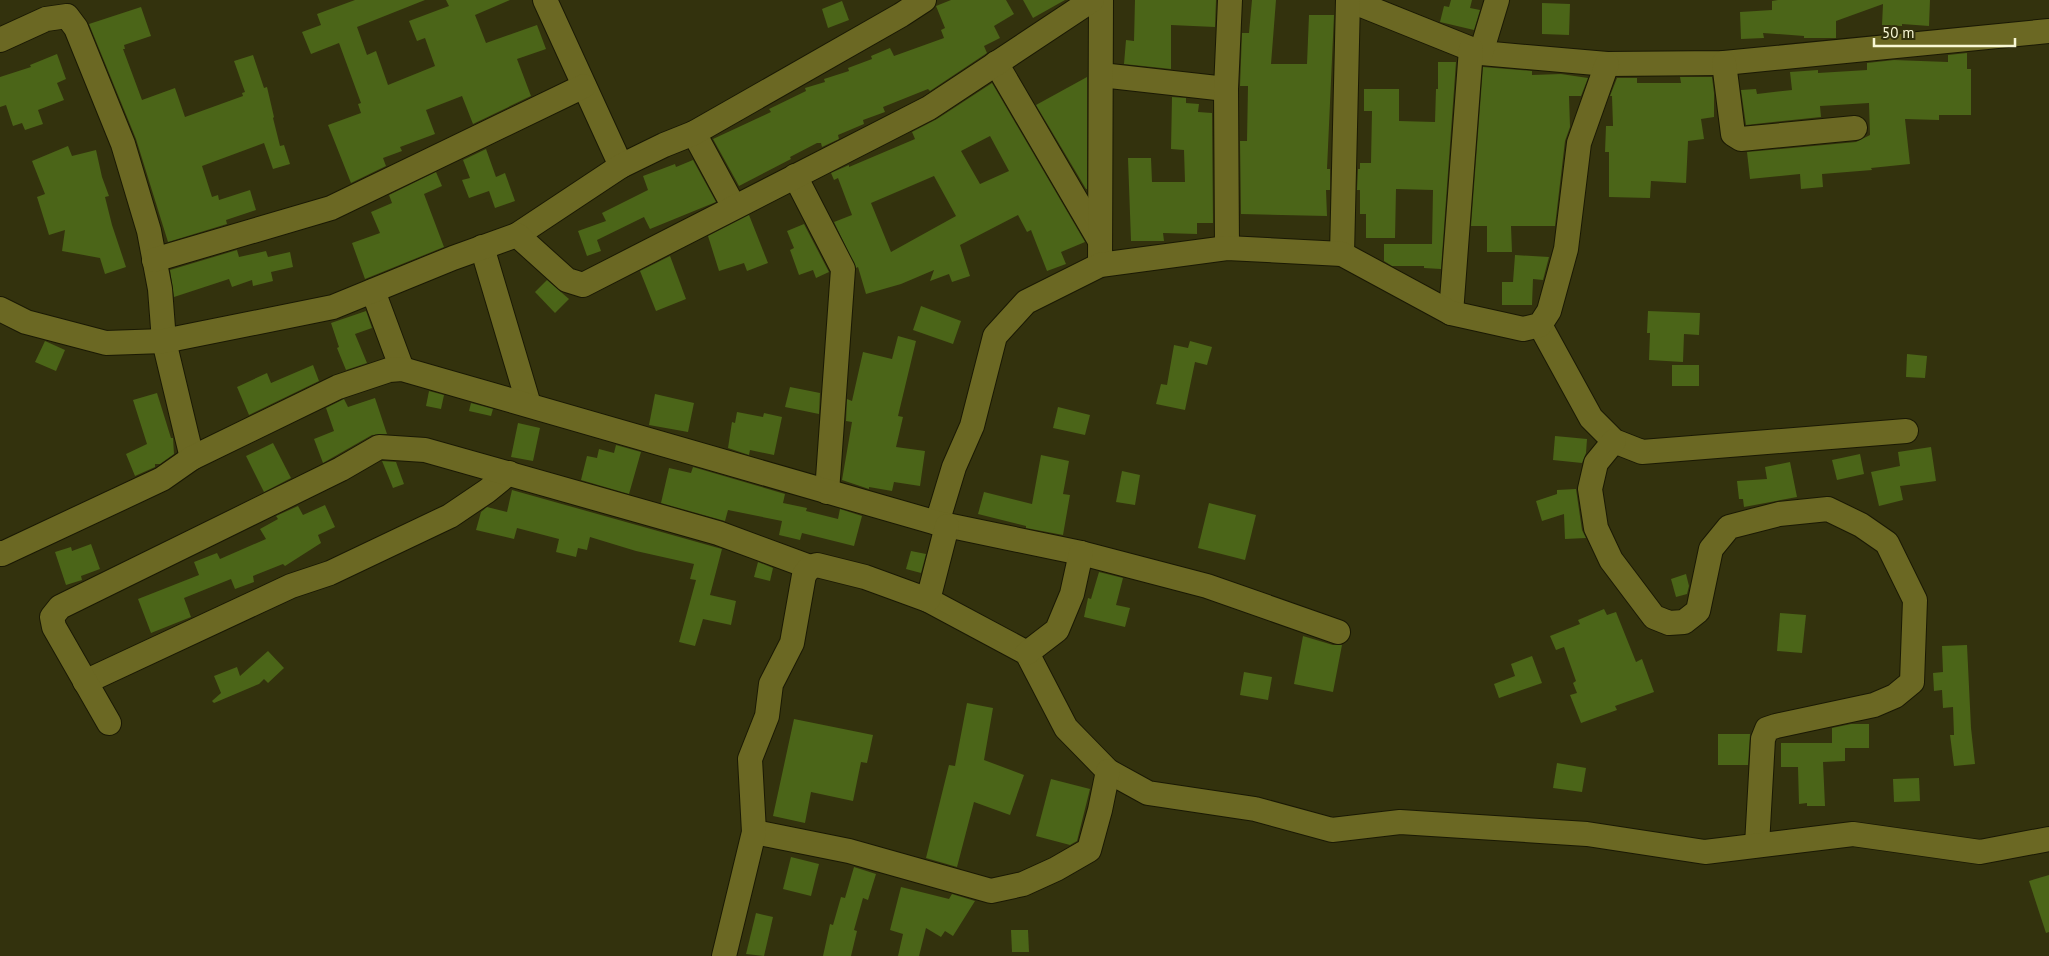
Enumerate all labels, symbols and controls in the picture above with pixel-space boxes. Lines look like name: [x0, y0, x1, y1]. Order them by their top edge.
scale bar: [1874, 15, 2015, 47]
text: 50 m: [1882, 23, 1915, 42]

